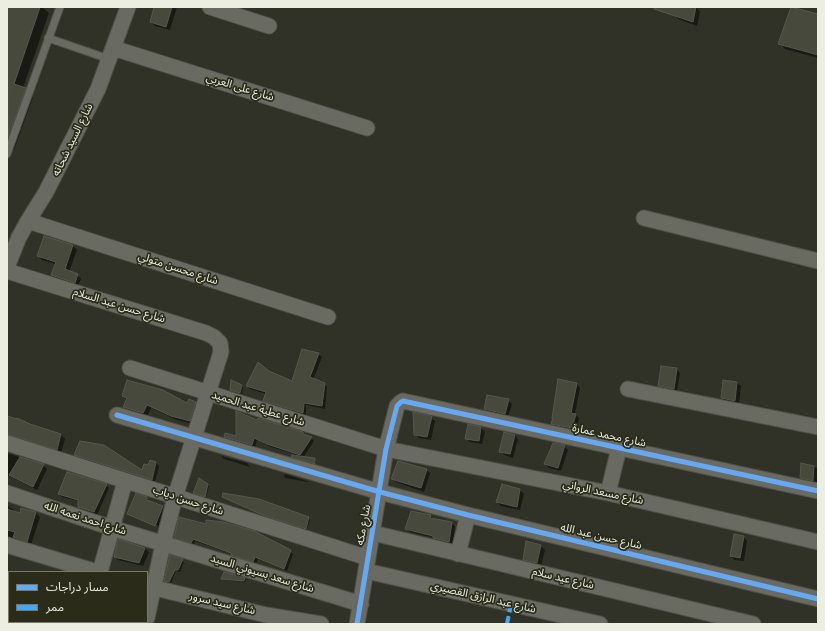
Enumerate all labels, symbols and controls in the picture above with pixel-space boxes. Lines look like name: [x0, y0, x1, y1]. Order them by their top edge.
street label: شارع على العربي: [204, 71, 276, 105]
street label: شارع السيد شحاته: [50, 101, 96, 179]
street label: شارع محسن متولي: [136, 250, 220, 288]
street label: شارع حسن عبد السلام: [71, 286, 167, 326]
street label: شارع عطية عبد الحميد: [210, 389, 306, 429]
street label: شارع محمد عمارة: [571, 422, 647, 450]
street label: شارع مسعد الرواني: [561, 478, 645, 508]
street label: شارع حسن دياب: [151, 483, 225, 519]
street label: شارع احمد نعمه الله: [42, 499, 128, 539]
street label: شارع مكه: [354, 504, 374, 546]
street label: شارع حسن عبد الله: [559, 521, 643, 553]
street label: شارع سعد بسيوني السيد: [209, 552, 315, 596]
street label: شارع عيد سلام: [531, 565, 595, 593]
legend: [8, 571, 148, 623]
text: مسار دراجات: [46, 579, 109, 595]
street label: شارع عبد الرازق القصيري: [429, 579, 537, 617]
street label: شارع سيد سرور: [188, 590, 256, 618]
text: ممر: [46, 599, 64, 615]

